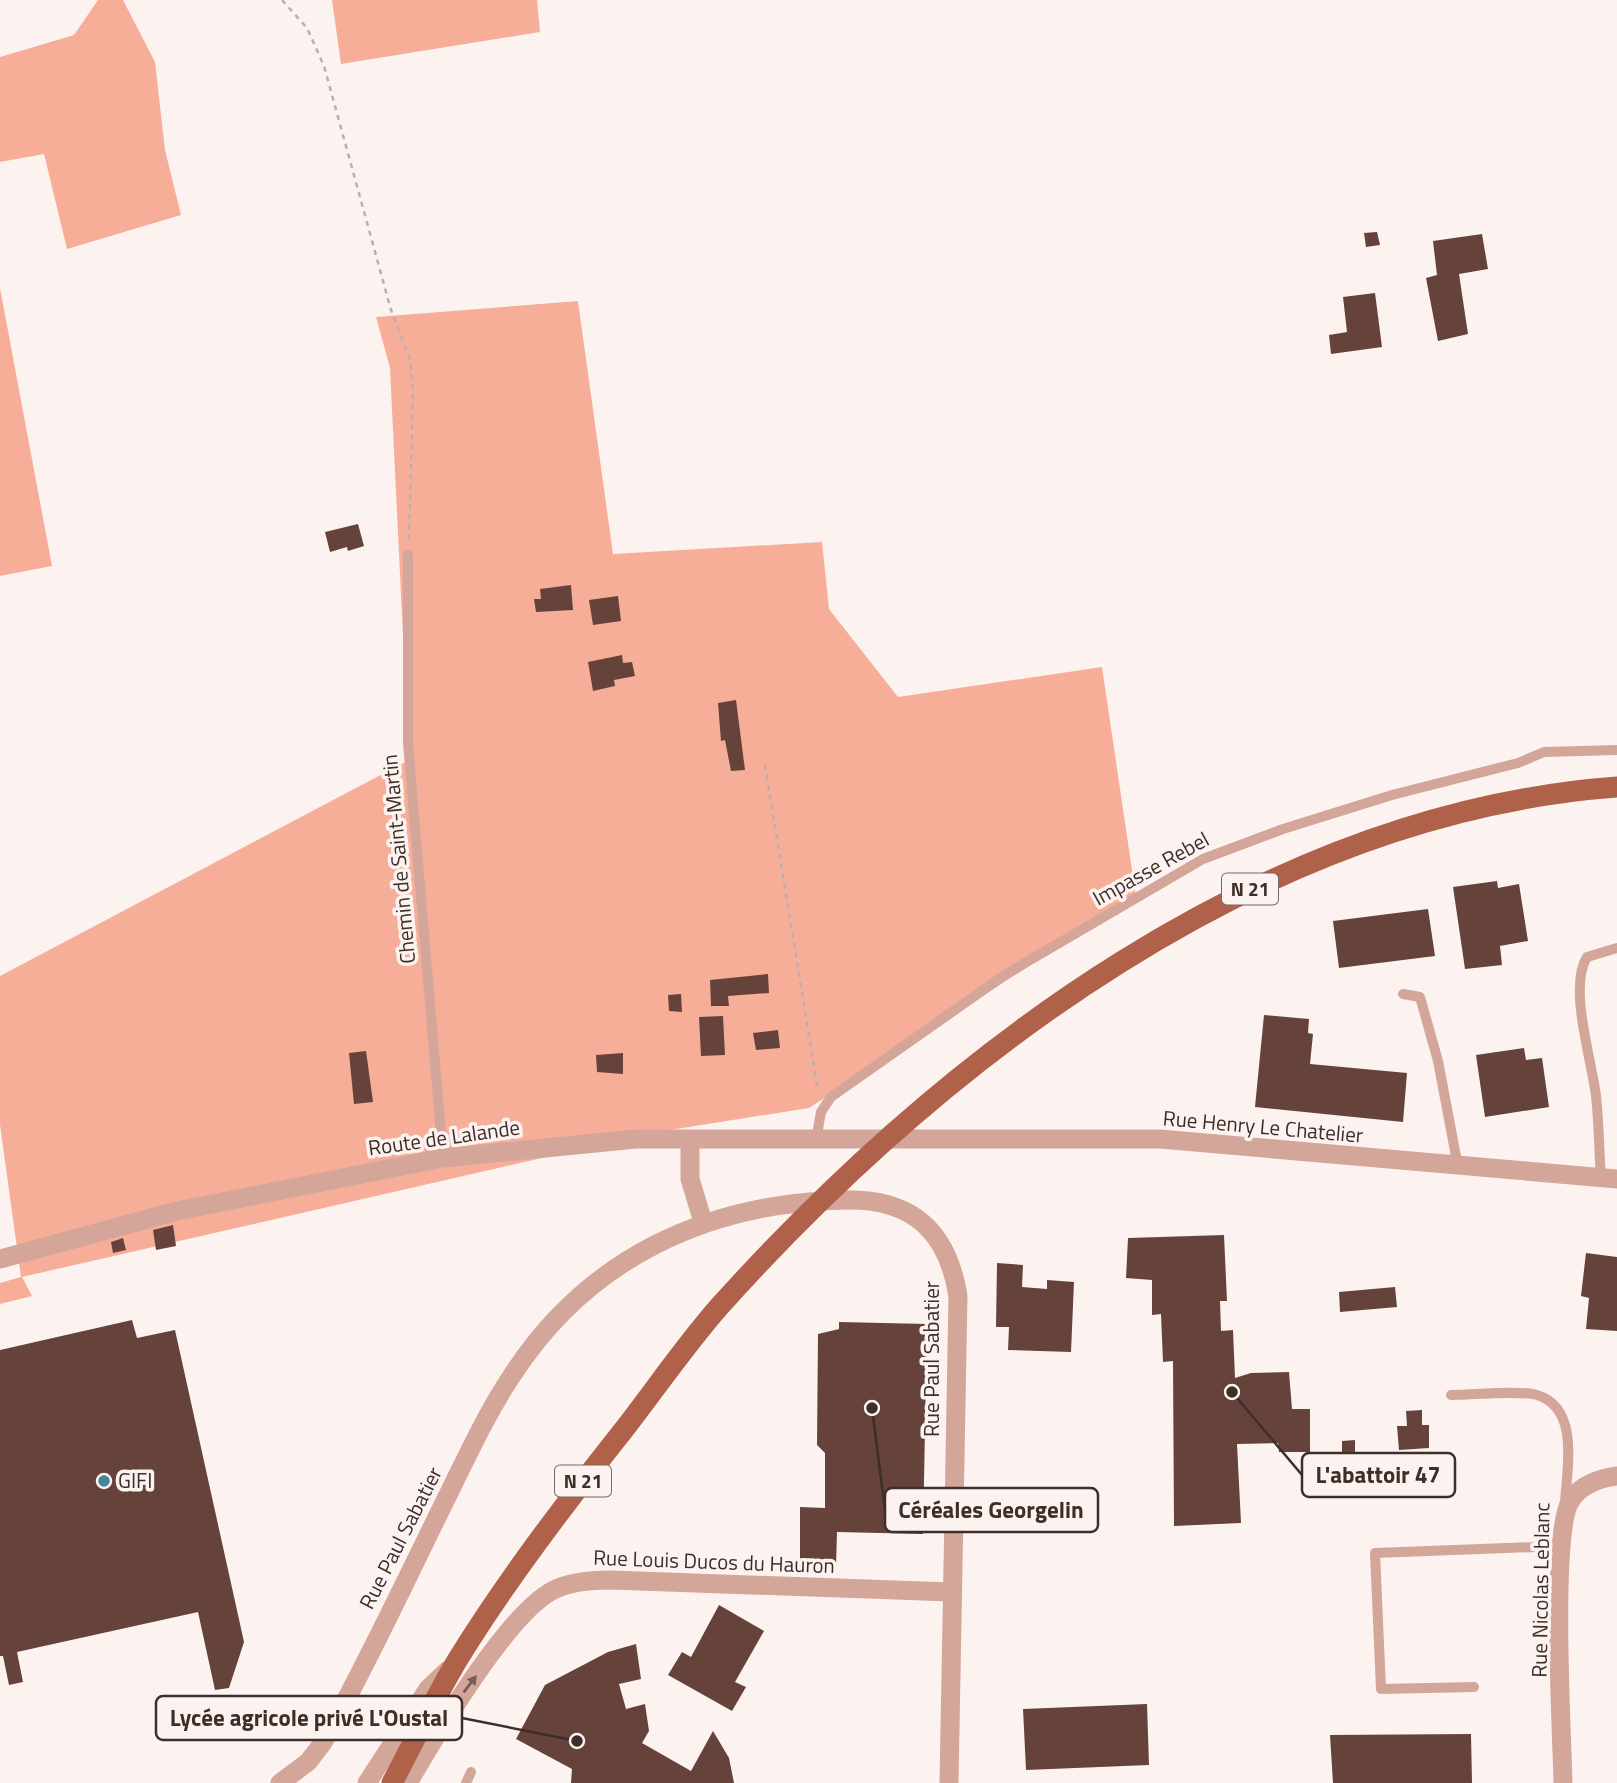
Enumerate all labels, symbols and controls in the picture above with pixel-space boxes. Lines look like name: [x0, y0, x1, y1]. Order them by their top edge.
street label: Chemin de Saint-Martin: [373, 753, 423, 965]
street label: Impasse Rebel: [1086, 823, 1215, 913]
road number: N 21: [1222, 874, 1278, 904]
street label: Rue Henry Le Chatelier: [1162, 1101, 1365, 1151]
street label: Route de Lalande: [366, 1111, 522, 1163]
street label: Rue Paul Sabatier: [915, 1281, 947, 1437]
callout: L'abattoir 47: [1302, 1453, 1455, 1497]
text: L'abattoir 47: [1316, 1457, 1440, 1492]
street label: Rue Paul Sabatier: [350, 1461, 450, 1614]
place label: GIFI: [118, 1464, 152, 1496]
road number: N 21: [555, 1466, 611, 1497]
marker: GIFI: [96, 1473, 112, 1489]
callout: Céréales Georgelin: [885, 1488, 1098, 1532]
text: Céréales Georgelin: [898, 1492, 1084, 1527]
street label: Rue Nicolas Leblanc: [1522, 1502, 1558, 1678]
street label: Rue Louis Ducos du Hauron: [593, 1541, 835, 1581]
one-way arrow: [463, 1675, 477, 1693]
callout: Lycée agricole privé L'Oustal: [156, 1696, 462, 1740]
text: Lycée agricole privé L'Oustal: [170, 1700, 448, 1735]

